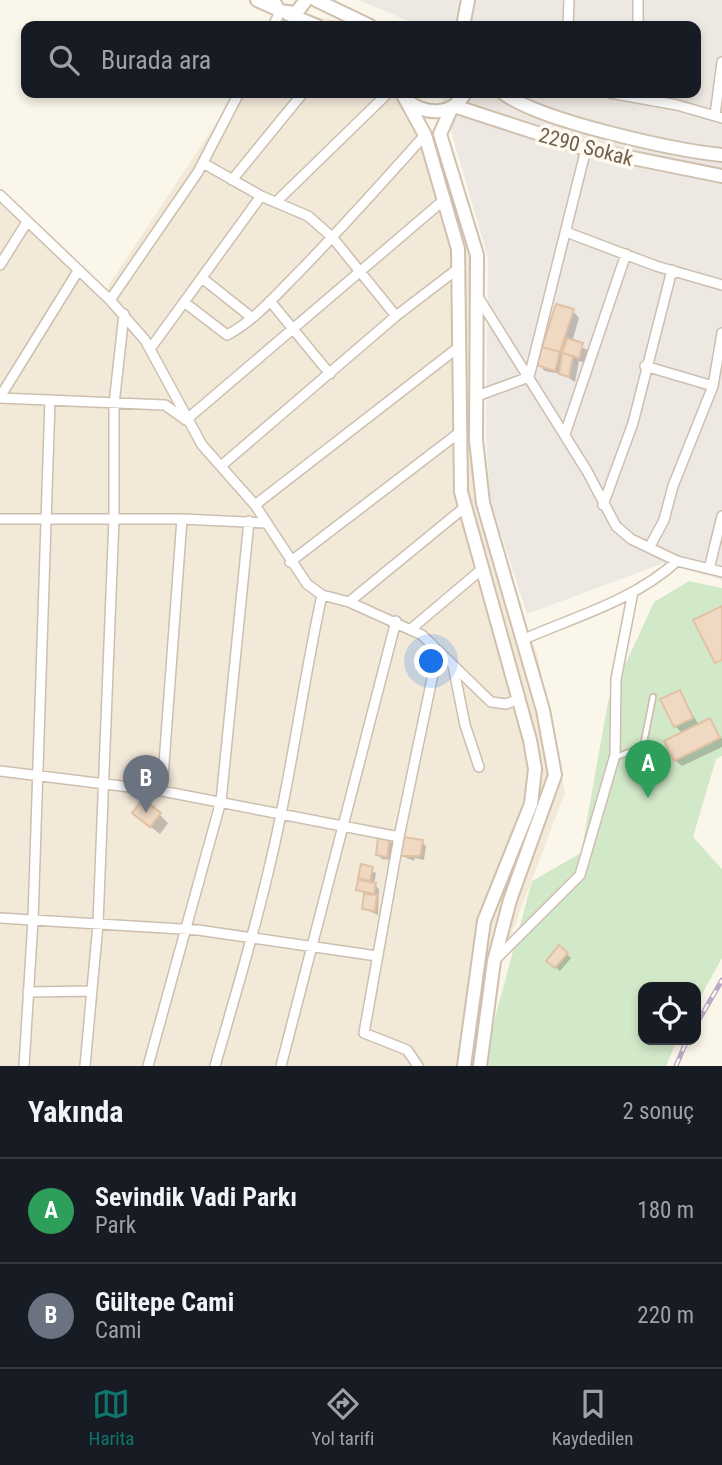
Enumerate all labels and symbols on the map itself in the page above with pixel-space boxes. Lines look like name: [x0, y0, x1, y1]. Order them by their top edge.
street label: 2290 Sokak: [536, 123, 636, 171]
your location: [414, 644, 448, 678]
pin: A: [625, 740, 671, 798]
pin: B: [123, 755, 169, 813]

